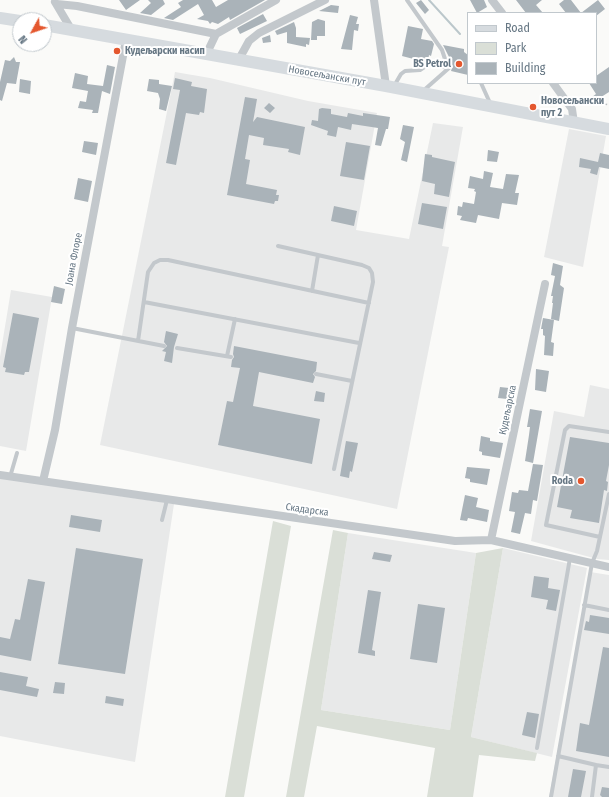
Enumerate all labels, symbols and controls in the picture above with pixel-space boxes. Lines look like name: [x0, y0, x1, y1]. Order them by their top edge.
north arrow: [12, 12, 52, 52]
legend: [467, 12, 597, 84]
text: Road: [505, 21, 530, 35]
text: N: [16, 33, 30, 46]
text: Park: [505, 41, 526, 55]
place label: Кудељарски насип: [125, 45, 205, 57]
marker: Кудељарски насип: [112, 46, 122, 56]
place label: BS Petrol: [413, 58, 451, 70]
marker: BS Petrol: [454, 59, 464, 69]
text: Building: [505, 61, 545, 75]
street label: Новосељански пут: [287, 63, 367, 89]
place label: Новосељански пут 2: [541, 95, 604, 118]
marker: Новосељански пут 2: [528, 102, 538, 112]
street label: Јоана Флоре: [63, 232, 85, 286]
street label: Кудељарска: [497, 384, 519, 436]
place label: Roda: [552, 475, 573, 487]
marker: Roda: [576, 476, 586, 486]
street label: Скадарска: [285, 501, 329, 519]

